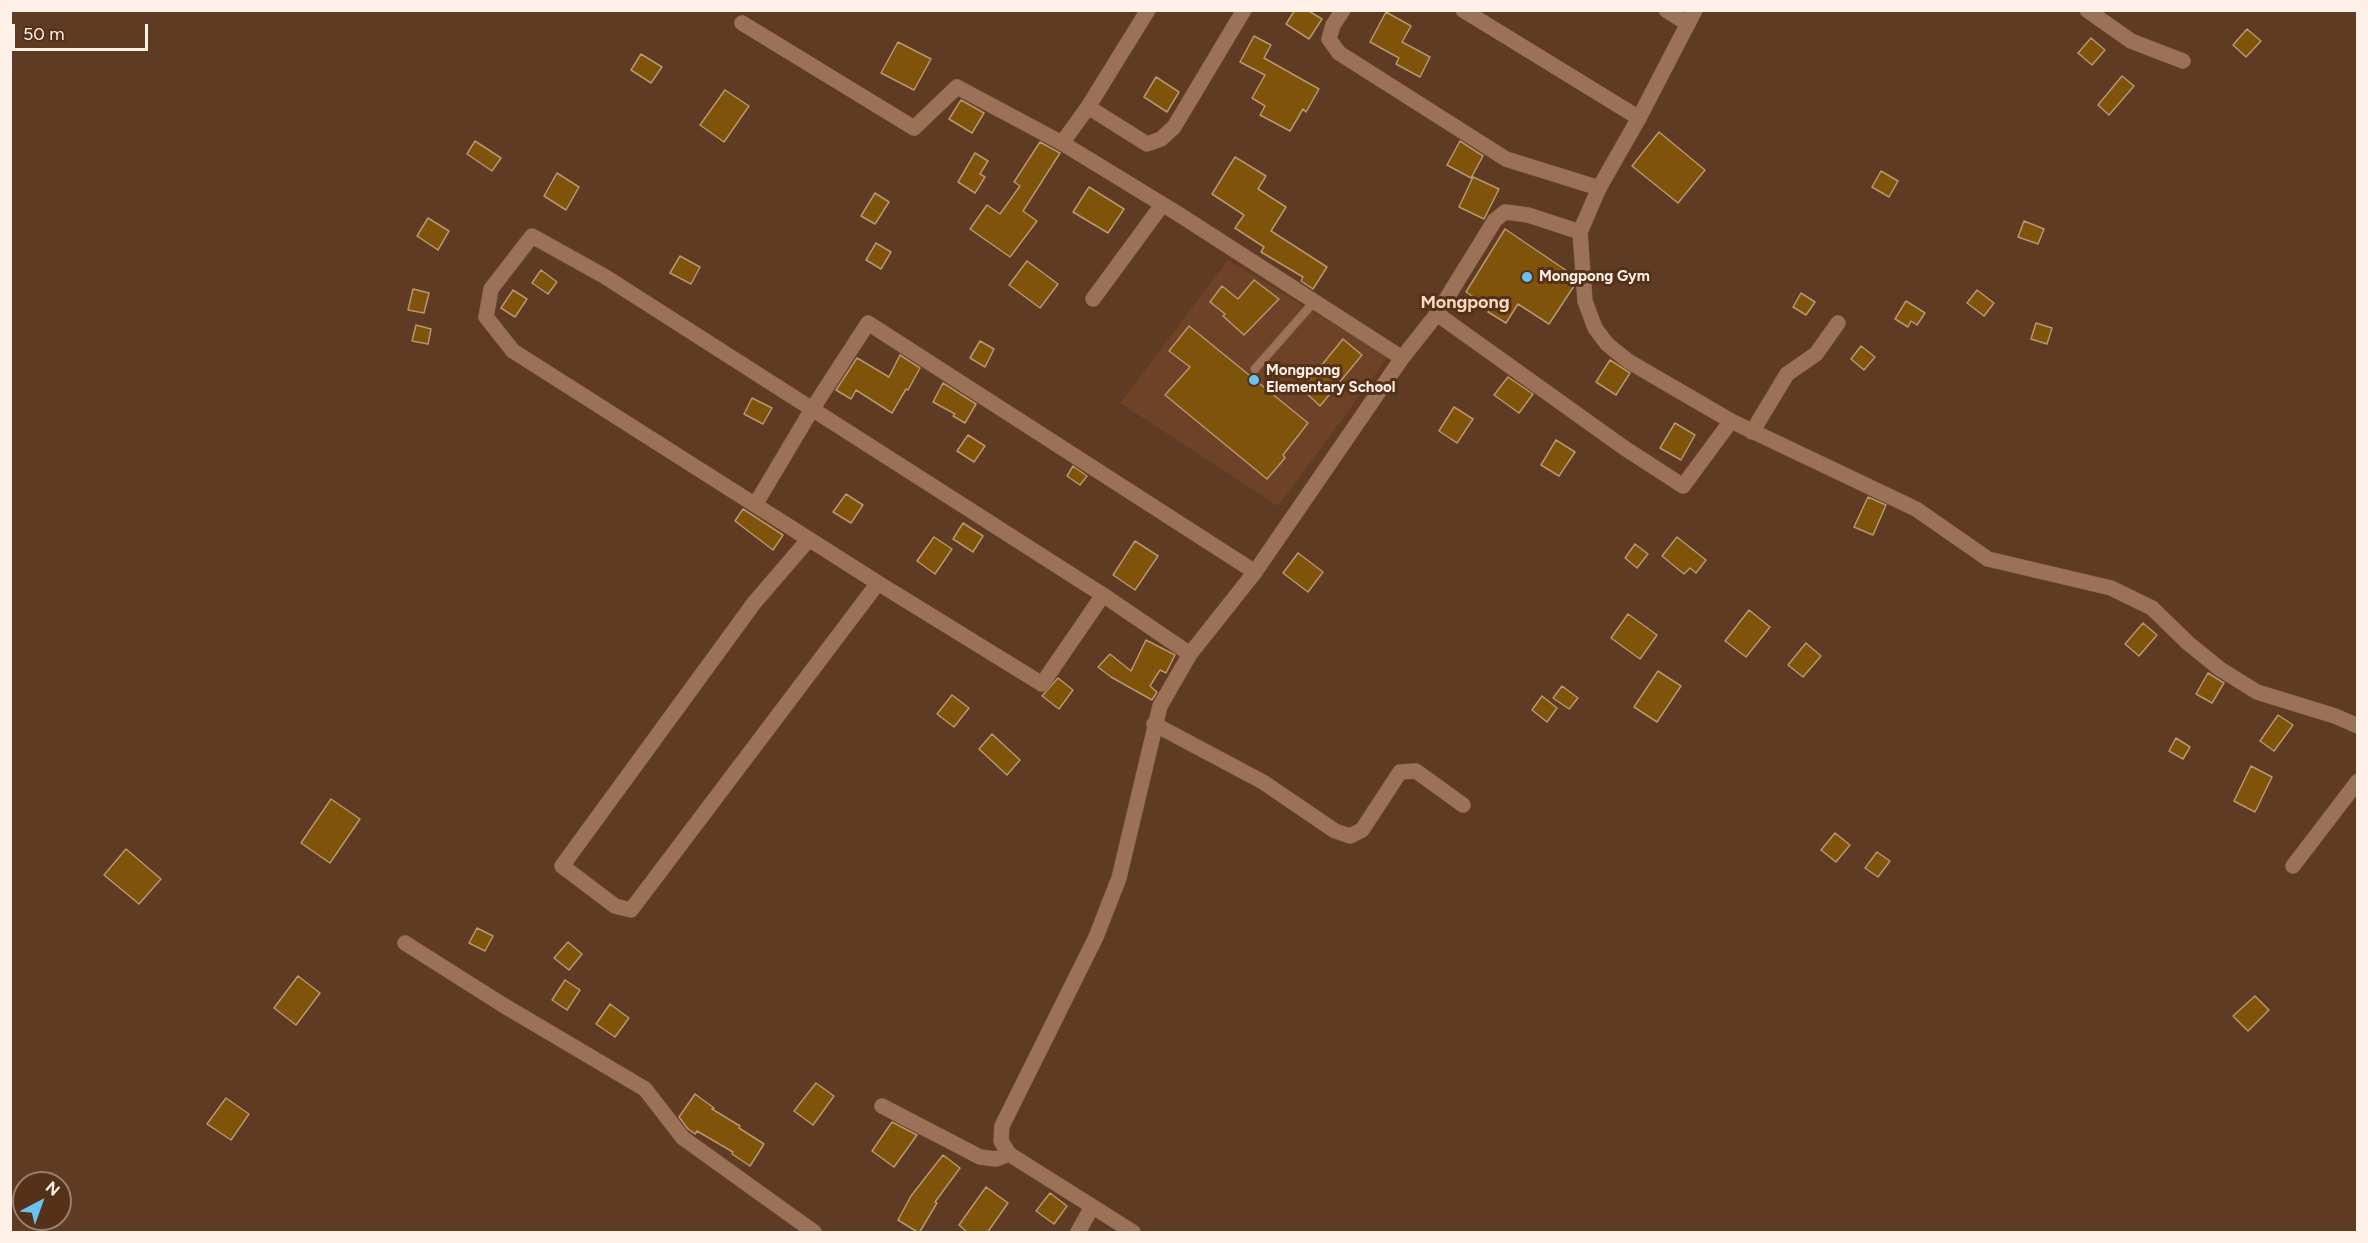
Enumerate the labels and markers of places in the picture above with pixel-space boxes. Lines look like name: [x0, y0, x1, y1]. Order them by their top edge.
place label: Mongpong Gym: [1539, 268, 1650, 286]
marker: Mongpong Gym: [1520, 270, 1534, 284]
place label: Mongpong Elementary School: [1266, 362, 1395, 397]
marker: Mongpong Elementary School: [1247, 373, 1261, 387]

